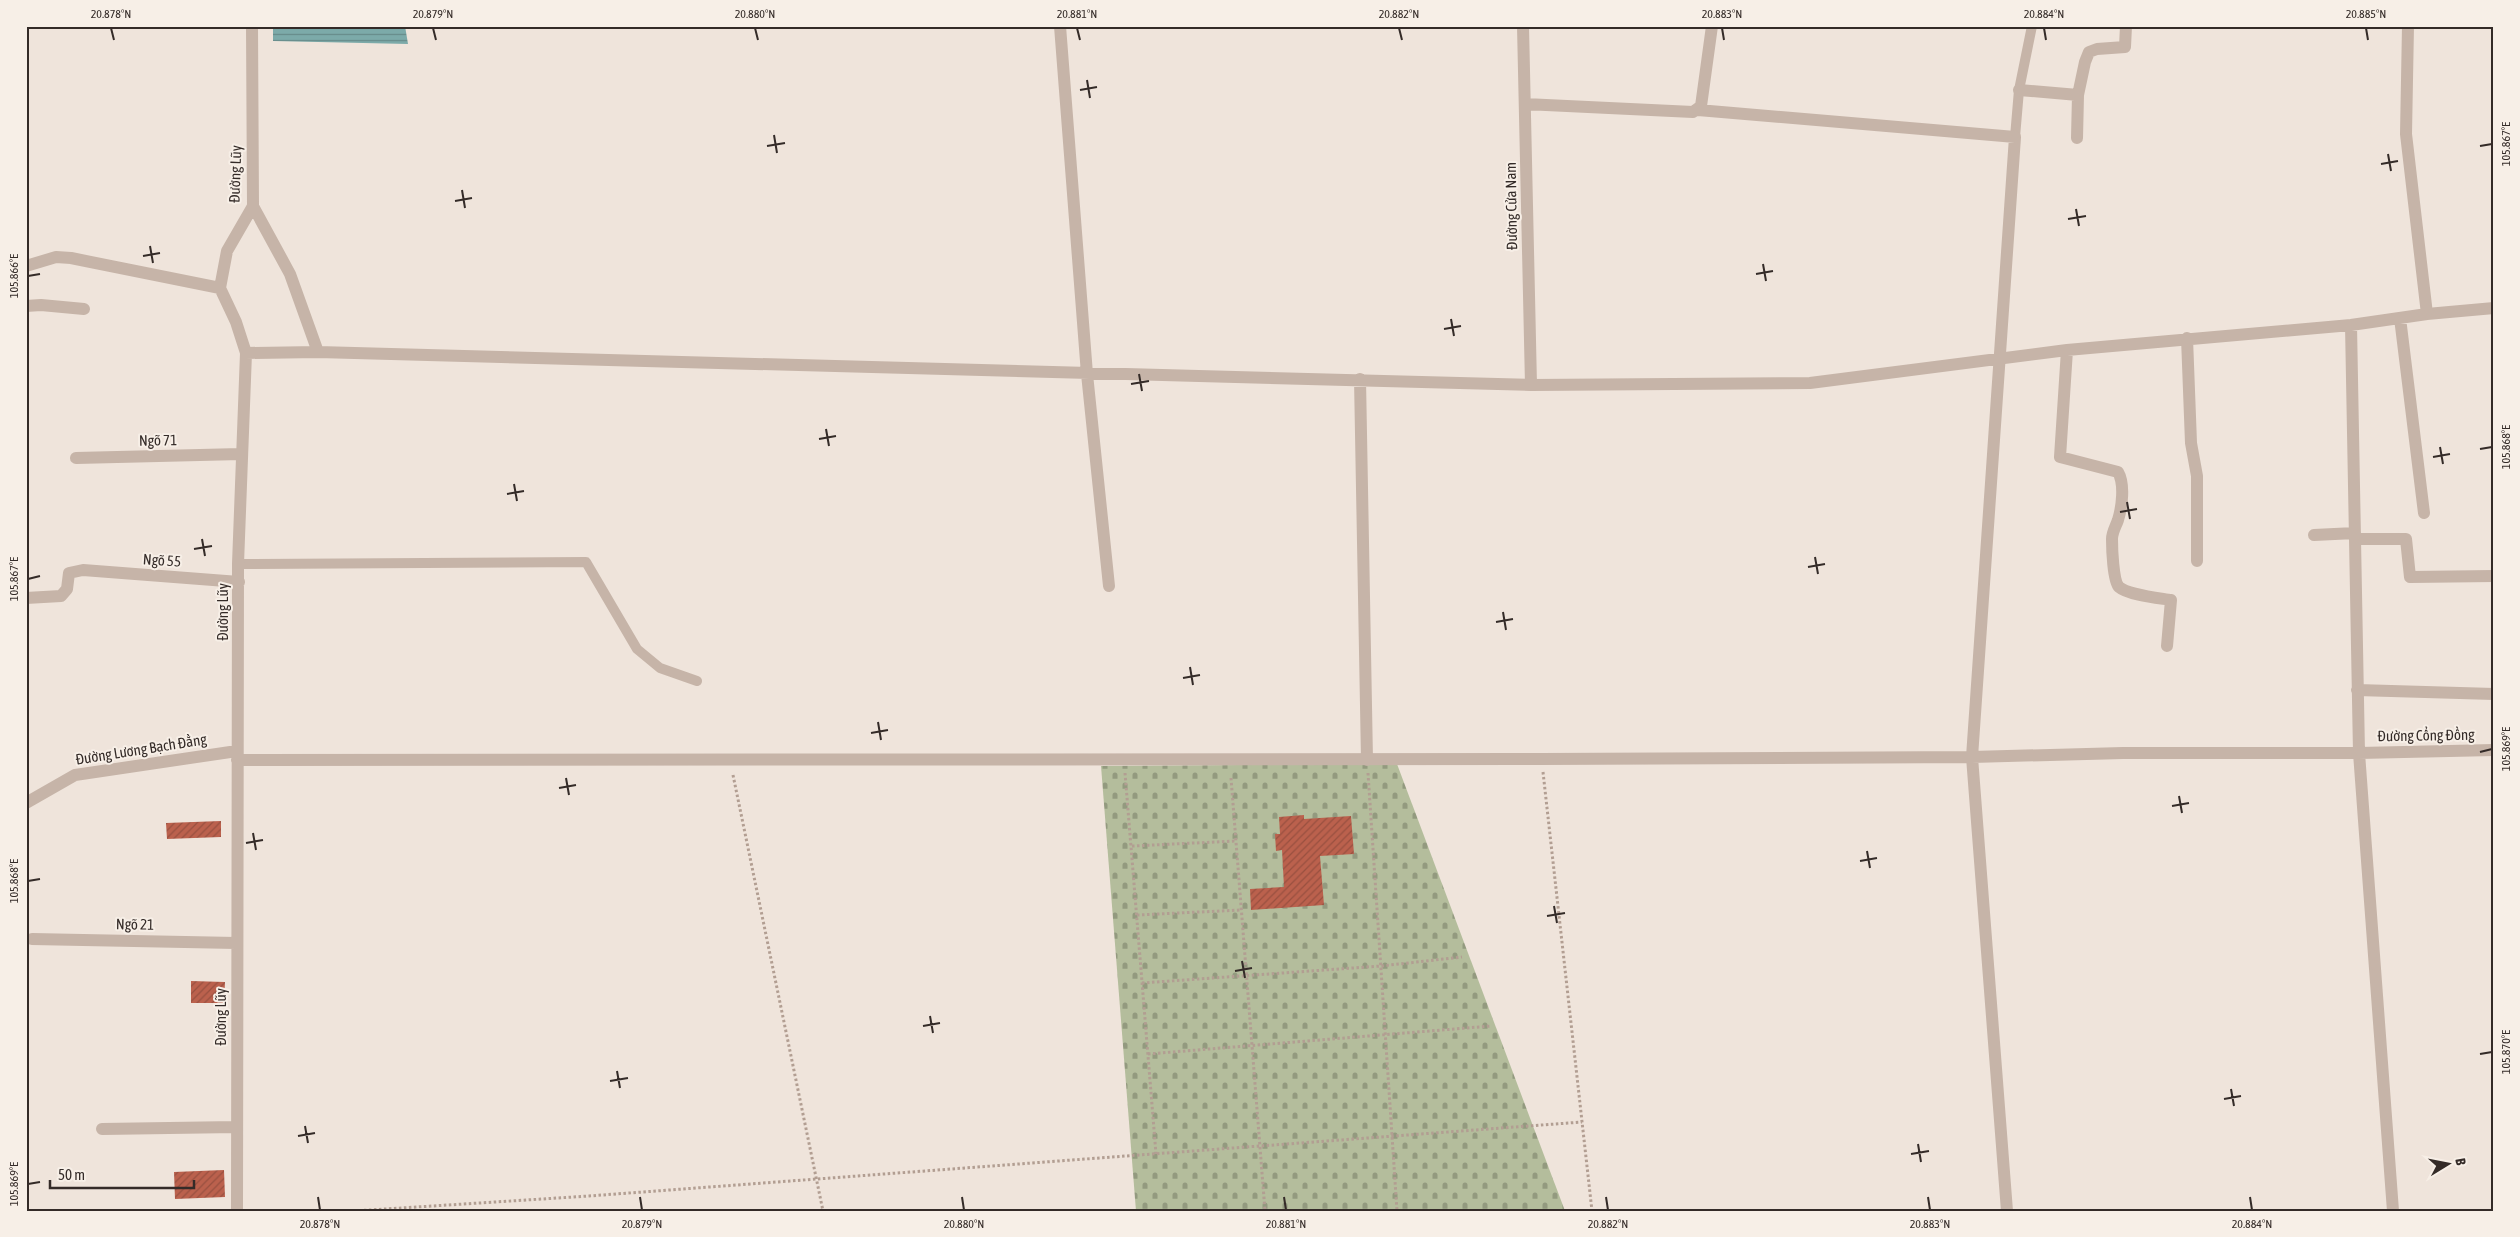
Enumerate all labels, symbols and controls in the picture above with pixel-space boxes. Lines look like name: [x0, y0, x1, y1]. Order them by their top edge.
text: 20.878°N: [91, 7, 131, 21]
text: 20.879°N: [413, 7, 453, 21]
text: 20.880°N: [735, 7, 775, 21]
text: 20.881°N: [1057, 7, 1097, 21]
text: 20.882°N: [1379, 7, 1419, 21]
text: 20.883°N: [1702, 7, 1742, 21]
text: 20.884°N: [2024, 7, 2064, 21]
text: 20.885°N: [2346, 7, 2386, 21]
text: 105.867°E: [2499, 122, 2513, 166]
street label: Đường Lũy: [225, 145, 245, 203]
street label: Đường Cửa Nam: [1502, 162, 1520, 250]
text: 105.866°E: [7, 254, 21, 298]
text: 105.868°E: [2499, 425, 2513, 469]
street label: Ngõ 71: [139, 431, 177, 449]
street label: Ngõ 55: [142, 550, 182, 570]
text: 105.867°E: [7, 557, 21, 601]
street label: Đường Lũy: [214, 583, 231, 641]
street label: Đường Cổng Đồng: [2377, 726, 2475, 744]
text: 105.869°E: [2499, 727, 2513, 771]
street label: Đường Lương Bạch Đằng: [74, 730, 208, 768]
text: 105.868°E: [7, 859, 21, 903]
street label: Ngõ 21: [116, 915, 154, 933]
street label: Đường Lũy: [212, 988, 229, 1046]
text: 105.870°E: [2499, 1030, 2513, 1074]
north arrow: [2422, 1140, 2472, 1190]
scale bar: [50, 1157, 194, 1189]
text: B: [2452, 1157, 2469, 1167]
text: 105.869°E: [7, 1162, 21, 1206]
text: 50 m: [58, 1166, 85, 1183]
text: 20.878°N: [300, 1217, 340, 1231]
text: 20.879°N: [622, 1217, 662, 1231]
text: 20.880°N: [944, 1217, 984, 1231]
text: 20.881°N: [1266, 1217, 1306, 1231]
text: 20.882°N: [1588, 1217, 1628, 1231]
text: 20.883°N: [1910, 1217, 1950, 1231]
text: 20.884°N: [2232, 1217, 2272, 1231]

